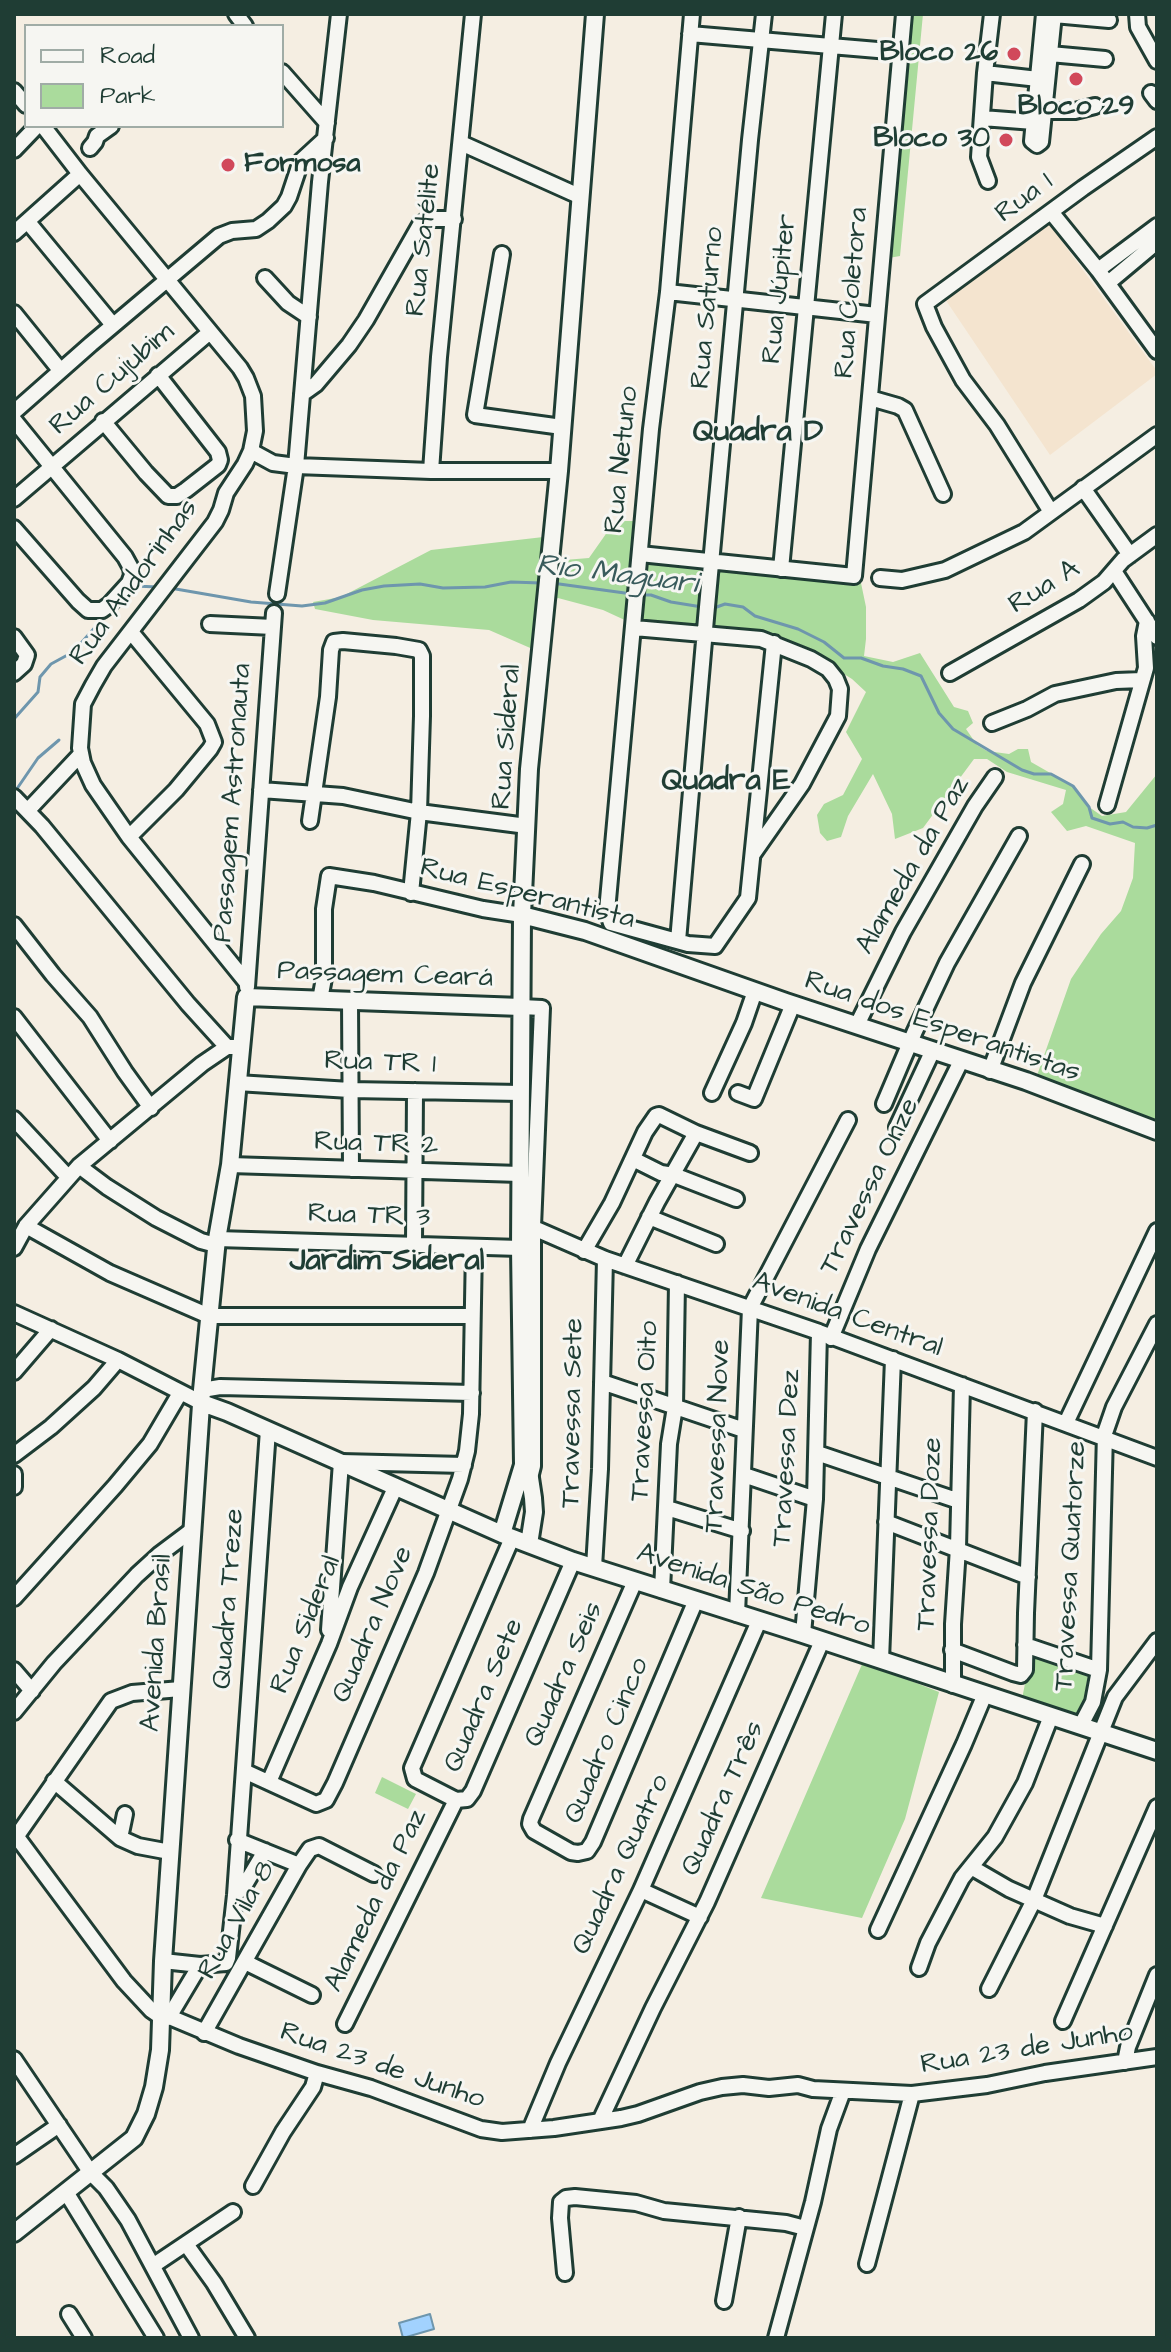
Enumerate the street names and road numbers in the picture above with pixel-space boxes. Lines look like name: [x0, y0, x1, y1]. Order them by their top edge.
street label: Rua Satélite: [400, 162, 450, 318]
street label: Rua 1: [990, 167, 1060, 231]
street label: Rua Coletora: [829, 206, 877, 380]
street label: Rua Júpiter: [756, 212, 806, 366]
street label: Rua Saturno: [685, 226, 733, 390]
street label: Rua Cujubim: [44, 317, 182, 443]
street label: Rua Netuno: [599, 385, 647, 535]
street label: Rua Andorinhas: [63, 493, 207, 673]
street label: Rua A: [1003, 553, 1087, 623]
street label: Passagem Astronauta: [207, 662, 261, 944]
street label: Rua Sideral: [486, 663, 530, 811]
street label: Alameda da Paz: [850, 771, 978, 961]
street label: Rua Esperantista: [416, 852, 638, 938]
street label: Passagem Ceará: [276, 955, 494, 997]
street label: Rua dos Esperantistas: [800, 965, 1084, 1091]
street label: Rua TR 1: [324, 1045, 436, 1083]
street label: Travessa Onze: [814, 1093, 928, 1281]
street label: Rua TR 2: [313, 1126, 439, 1164]
street label: Rua TR 3: [307, 1198, 431, 1236]
street label: Avenida Central: [747, 1266, 947, 1366]
street label: Travessa Sete: [556, 1318, 592, 1508]
street label: Travessa Oito: [625, 1320, 667, 1502]
street label: Travessa Nove: [699, 1339, 739, 1533]
street label: Travessa Dez: [767, 1368, 809, 1548]
street label: Travessa Doze: [911, 1437, 951, 1631]
street label: Travessa Quatorze: [1049, 1440, 1095, 1692]
street label: Quadra Treze: [207, 1508, 253, 1690]
street label: Avenida São Pedro: [632, 1537, 874, 1645]
street label: Quadra Nove: [326, 1542, 422, 1708]
street label: Rua Sideral: [264, 1551, 350, 1699]
street label: Avenida Brasil: [135, 1553, 181, 1733]
street label: Quadra Seis: [518, 1597, 612, 1753]
street label: Quadra Sete: [438, 1614, 532, 1778]
street label: Quadro Cinco: [558, 1653, 658, 1829]
street label: Quadra Três: [675, 1716, 773, 1882]
street label: Quadra Quatro: [566, 1770, 678, 1960]
street label: Alameda da Paz: [318, 1804, 436, 1998]
street label: Rua Vila 8: [192, 1856, 284, 1986]
street label: Rua 23 de Junho: [275, 2016, 489, 2118]
street label: Rua 23 de Junho: [918, 2017, 1136, 2083]

